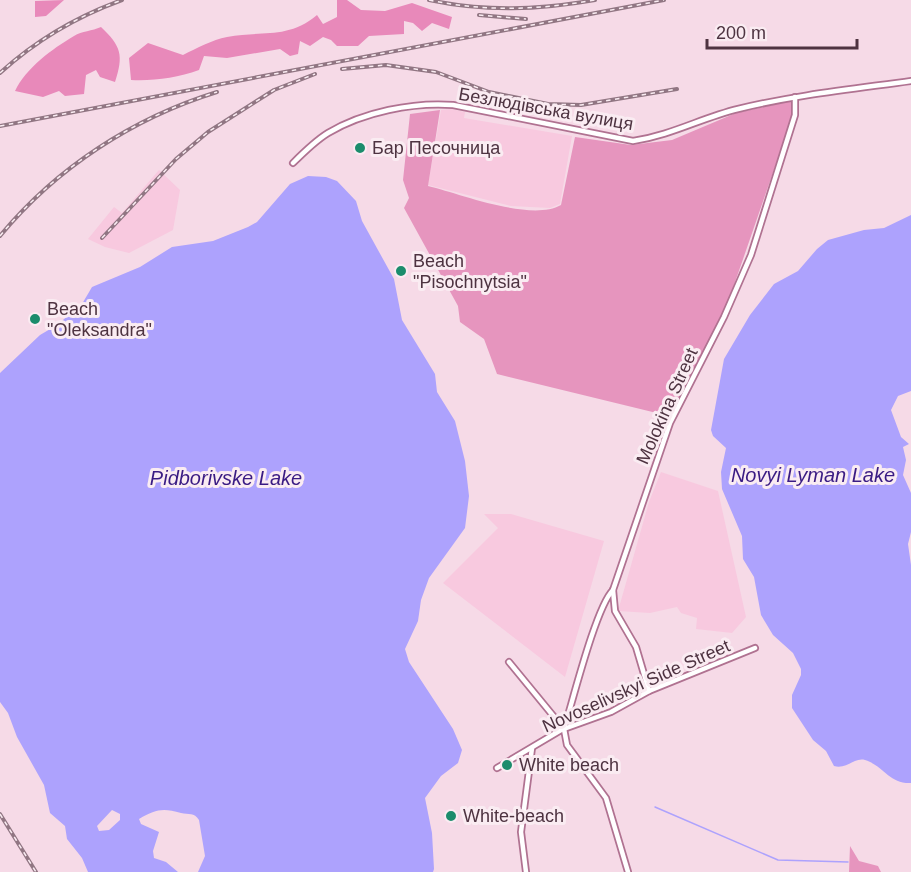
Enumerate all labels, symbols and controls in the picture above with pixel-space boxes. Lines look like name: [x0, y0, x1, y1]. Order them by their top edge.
scale bar: [707, 12, 857, 50]
text: 200 m: [716, 23, 766, 43]
street label: Безлюдівська вулиця: [457, 84, 635, 134]
place label: Бар Песочница: [372, 138, 501, 158]
marker: Бар Песочница: [353, 141, 367, 155]
place label: Beach "Pisochnytsia": [413, 251, 527, 292]
marker: Beach "Pisochnytsia": [394, 264, 408, 278]
place label: Beach "Oleksandra": [47, 299, 152, 340]
marker: Beach "Oleksandra": [28, 312, 42, 326]
street label: Molokina Street: [632, 345, 702, 467]
water label: Novyi Lyman Lake: [731, 464, 895, 486]
water label: Pidborivske Lake: [150, 467, 302, 489]
street label: Novoselivskyi Side Street: [539, 636, 733, 736]
place label: White beach: [519, 755, 619, 775]
marker: White beach: [500, 758, 514, 772]
place label: White-beach: [463, 806, 564, 826]
marker: White-beach: [444, 809, 458, 823]

